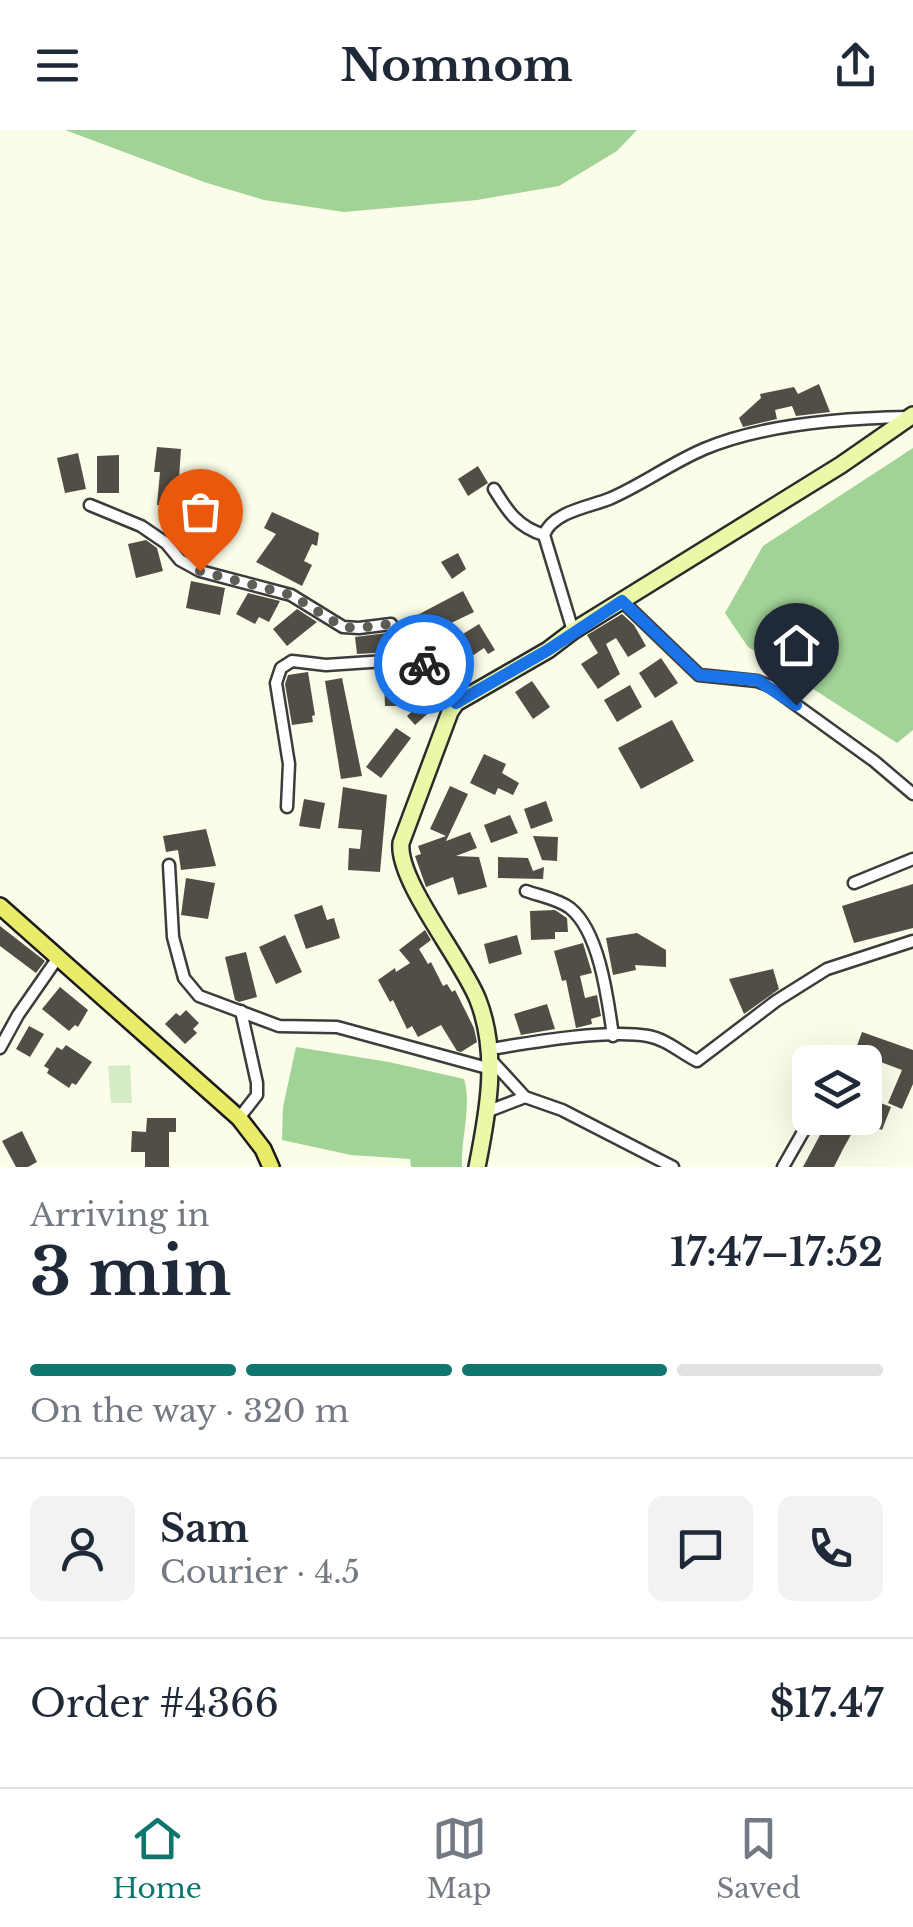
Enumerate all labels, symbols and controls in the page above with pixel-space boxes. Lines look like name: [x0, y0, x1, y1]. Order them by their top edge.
text: Nomnom: [340, 37, 573, 93]
icon: menu: [30, 38, 85, 93]
icon: share: [828, 38, 883, 93]
pin: [158, 469, 243, 572]
icon: bag: [173, 484, 228, 539]
pin: [754, 603, 839, 706]
courier: [374, 614, 474, 714]
icon: home: [769, 618, 824, 673]
icon: bike: [397, 637, 452, 692]
map controls: [792, 1045, 882, 1135]
button: layers: [792, 1045, 882, 1135]
text: Arriving in: [30, 1195, 209, 1235]
text: 17:47–17:52: [670, 1229, 883, 1276]
text: 3 min: [30, 1232, 231, 1313]
text: On the way · 320 m: [30, 1391, 349, 1431]
button: person: [30, 1496, 135, 1601]
button: chat: [648, 1496, 753, 1601]
button: phone: [778, 1496, 883, 1601]
text: Sam: [160, 1505, 249, 1552]
text: Courier · 4.5: [160, 1552, 360, 1592]
text: Order #4366: [30, 1680, 279, 1727]
text: $17.47: [770, 1680, 883, 1727]
tab: Home: [112, 1811, 202, 1906]
tab: Map: [427, 1811, 492, 1906]
tab: Saved: [716, 1811, 801, 1906]

